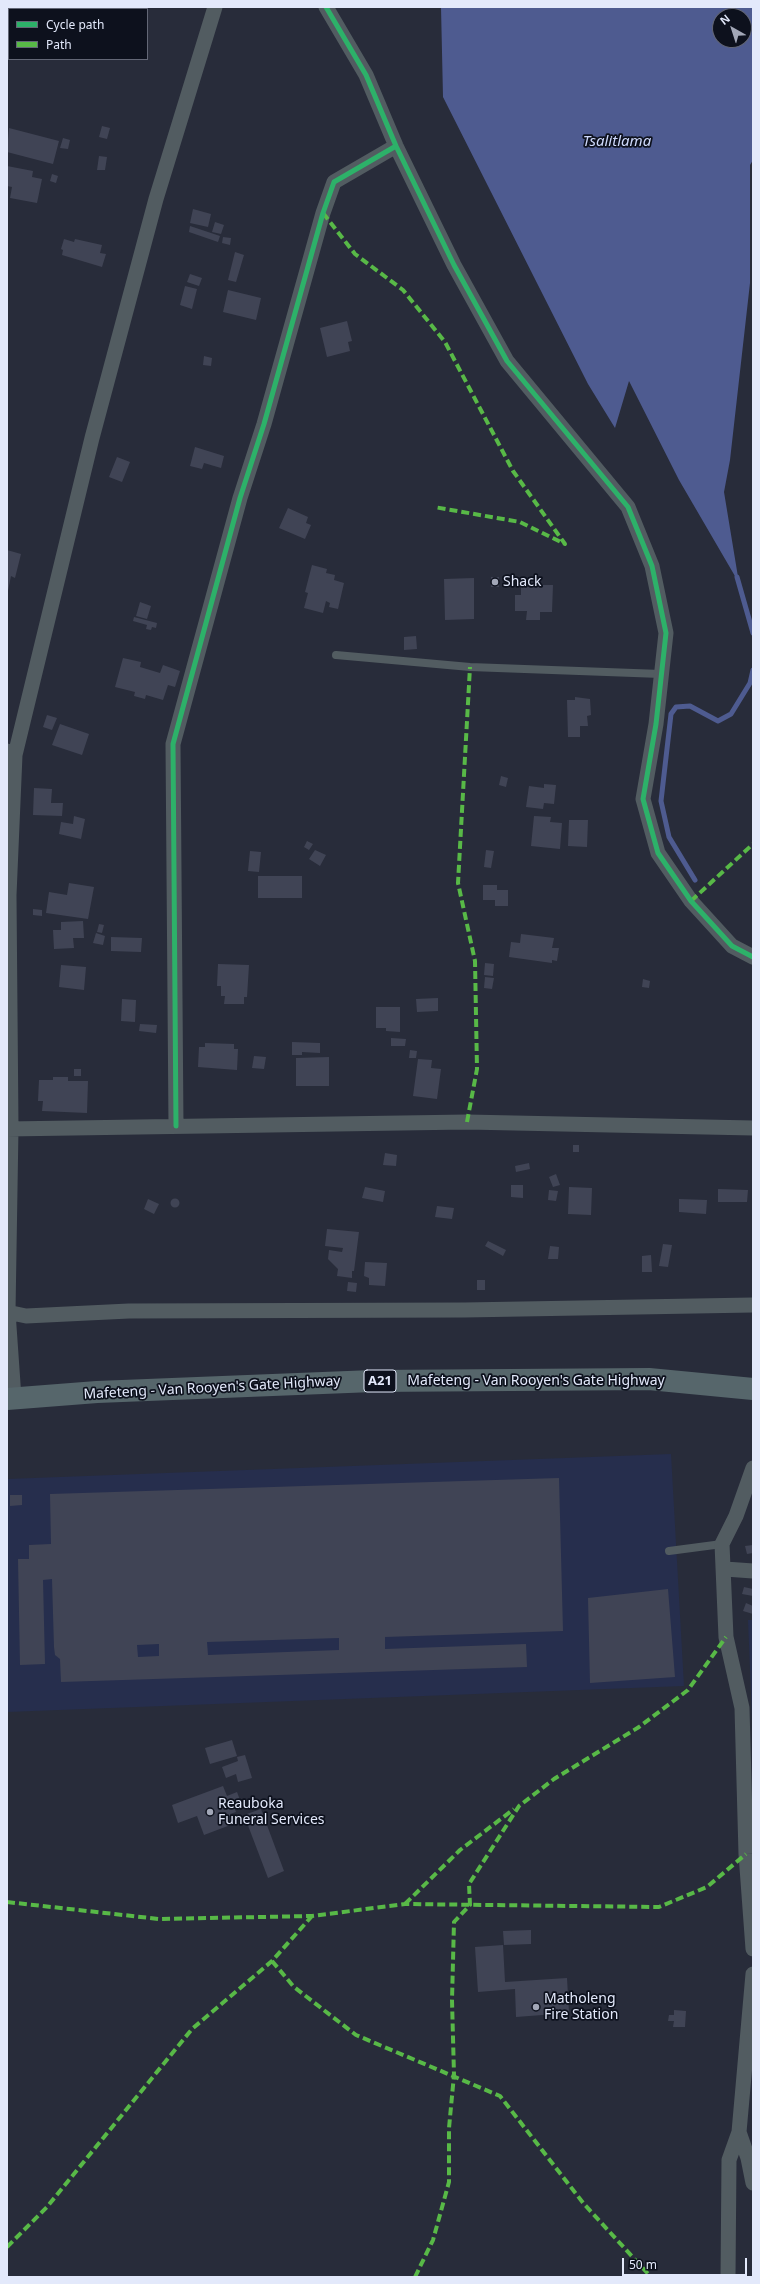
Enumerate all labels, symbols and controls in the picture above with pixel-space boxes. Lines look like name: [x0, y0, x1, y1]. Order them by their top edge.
legend: [8, 8, 148, 60]
north arrow: [712, 8, 752, 48]
text: N: [717, 10, 733, 28]
text: Cycle path: [46, 16, 104, 33]
text: Path: [46, 36, 72, 53]
water label: Tsalitlama: [583, 133, 651, 151]
place label: Shack: [503, 574, 541, 590]
marker: Shack: [490, 577, 500, 587]
road number: A21: [364, 1370, 396, 1392]
street label: Mafeteng - Van Rooyen's Gate Highway: [83, 1373, 341, 1403]
street label: Mafeteng - Van Rooyen's Gate Highway: [407, 1373, 665, 1389]
place label: Reauboka Funeral Services: [218, 1796, 324, 1828]
marker: Reauboka Funeral Services: [205, 1807, 215, 1817]
place label: Matholeng Fire Station: [544, 1991, 618, 2024]
marker: Matholeng Fire Station: [531, 2002, 541, 2012]
scale bar: [624, 2250, 749, 2276]
text: 50 m: [629, 2256, 657, 2273]

